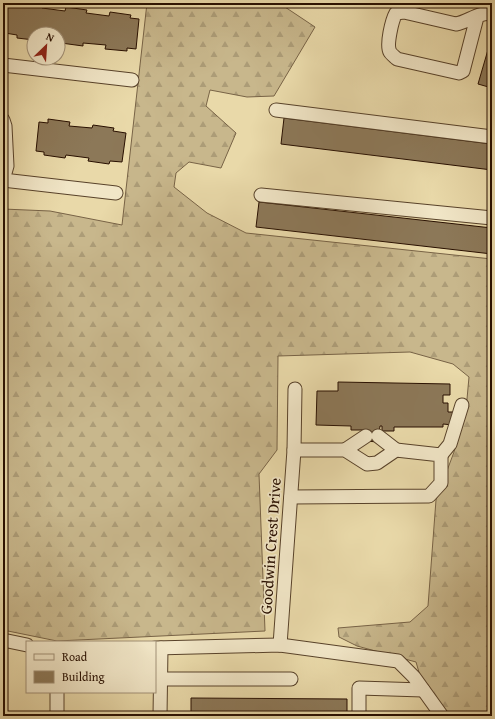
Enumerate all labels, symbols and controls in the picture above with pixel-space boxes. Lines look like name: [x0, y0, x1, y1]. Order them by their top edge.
north arrow: [26, 26, 66, 66]
text: N: [44, 28, 58, 46]
street label: Goodwin Crest Drive: [253, 477, 287, 615]
legend: [26, 641, 156, 693]
text: Road: [62, 648, 88, 665]
text: Building: [62, 668, 105, 685]

